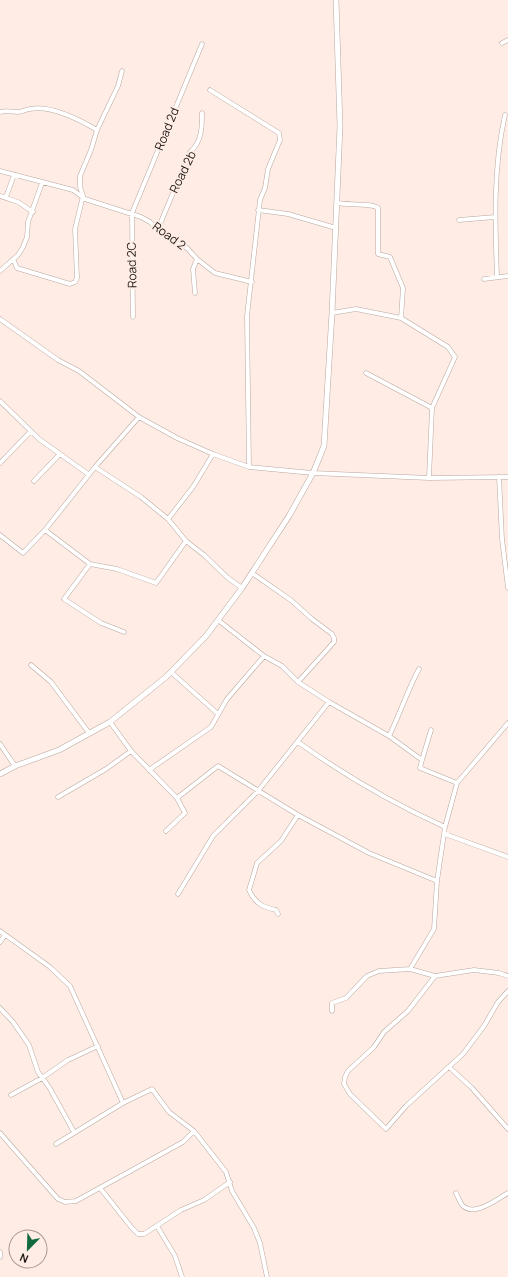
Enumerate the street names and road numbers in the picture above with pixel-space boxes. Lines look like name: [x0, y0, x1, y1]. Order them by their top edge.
street label: Road 2d: [150, 105, 183, 153]
street label: Road 2b: [165, 148, 200, 196]
street label: Road 2: [149, 218, 190, 254]
street label: Road 2C: [123, 241, 140, 288]

